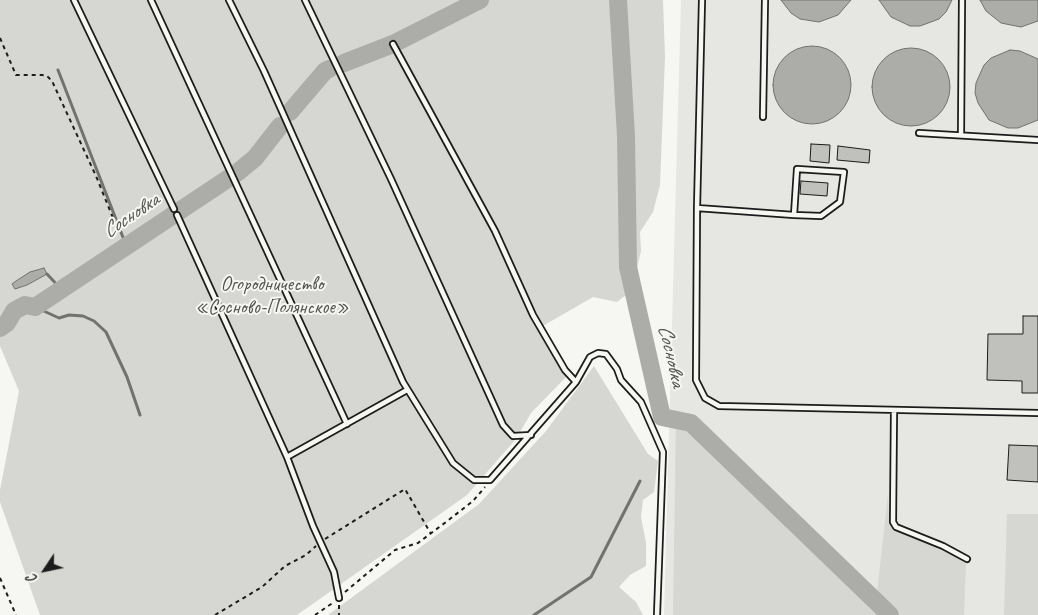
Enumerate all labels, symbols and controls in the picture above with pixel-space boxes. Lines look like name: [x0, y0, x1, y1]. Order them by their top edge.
water label: Сосновка: [98, 188, 164, 244]
park label: Огородничество «Сосново-Полянское»: [195, 273, 349, 320]
water label: Сосновка: [652, 322, 690, 390]
north arrow: [20, 545, 70, 595]
text: С: [23, 571, 41, 586]

